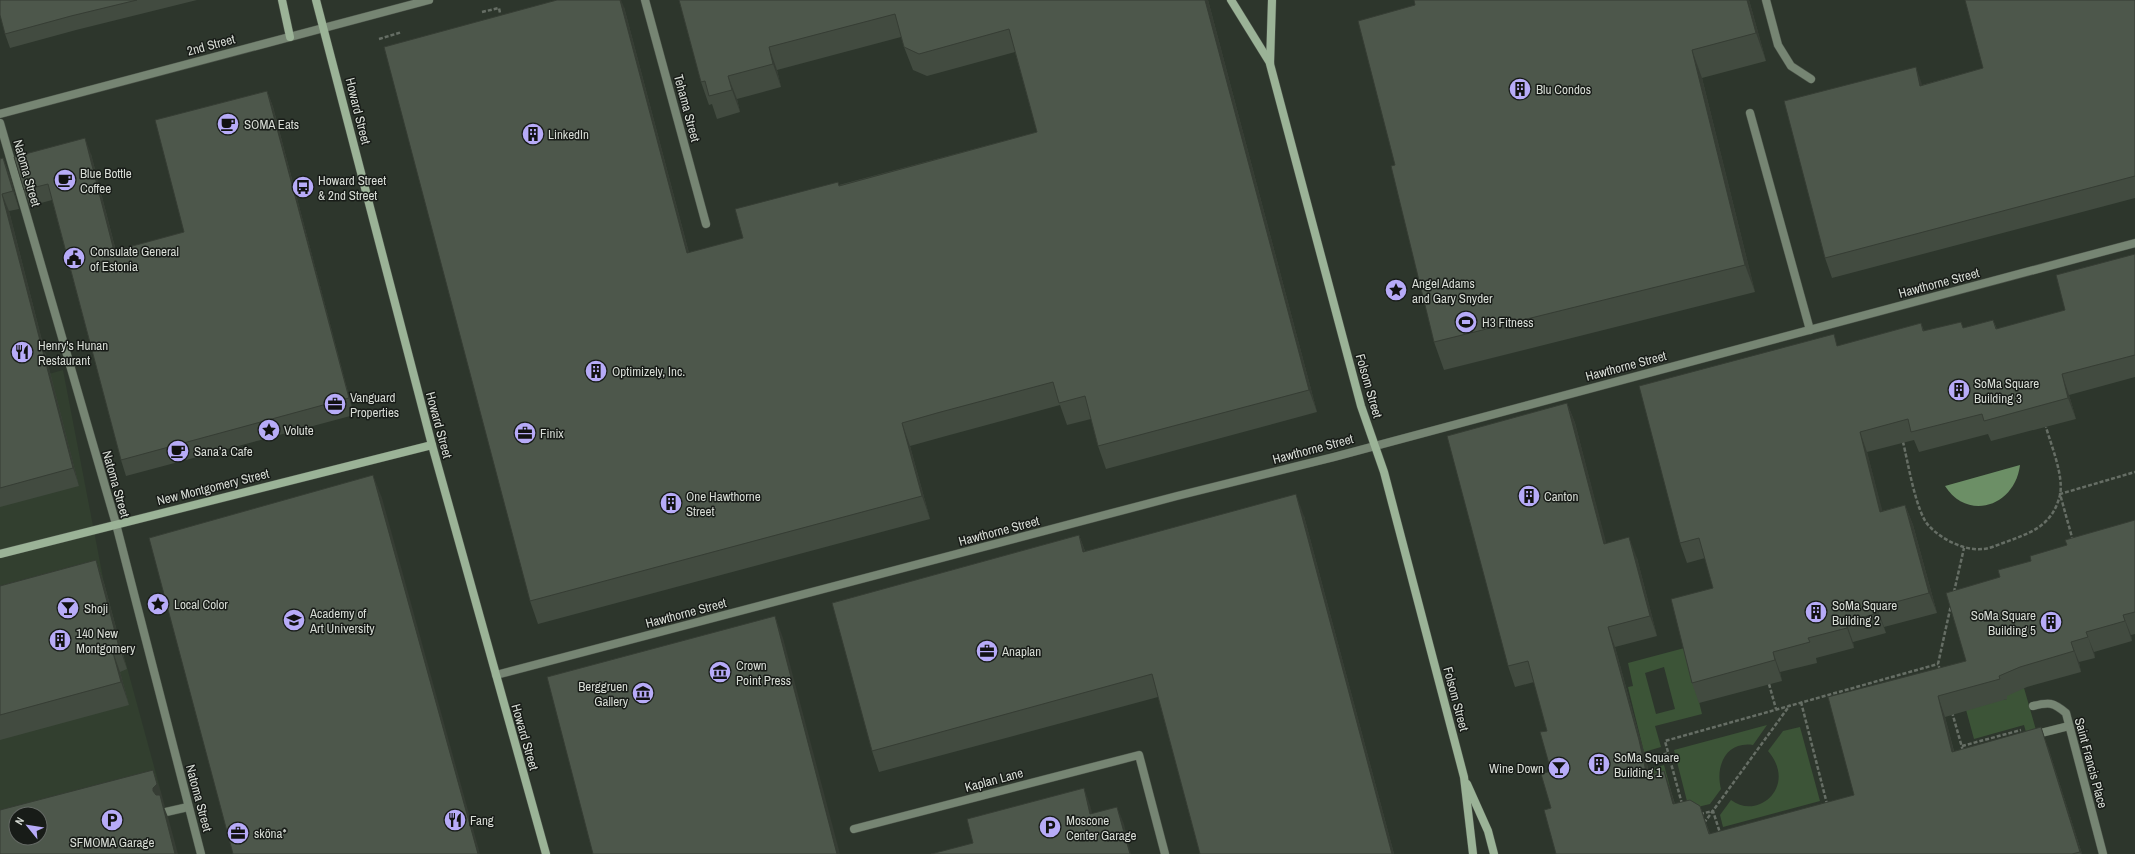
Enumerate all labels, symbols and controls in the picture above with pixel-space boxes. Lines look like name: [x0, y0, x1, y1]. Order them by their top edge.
street label: 2nd Street: [185, 30, 237, 60]
street label: Tehama Street: [670, 72, 704, 144]
street label: Howard Street: [342, 76, 374, 146]
building icon: Blu Condos: [1507, 76, 1533, 102]
place label: Blu Condos: [1536, 81, 1591, 98]
cafe icon: SOMA Eats: [215, 111, 241, 137]
place label: SOMA Eats: [244, 116, 299, 133]
building icon: LinkedIn: [520, 121, 546, 147]
place label: LinkedIn: [548, 126, 589, 143]
street label: Natoma Street: [9, 138, 45, 208]
place label: Blue Bottle Coffee: [80, 165, 132, 197]
cafe icon: Blue Bottle Coffee: [52, 167, 78, 193]
place label: Howard Street & 2nd Street: [318, 172, 386, 204]
bus stop icon: Howard Street & 2nd Street: [290, 174, 316, 200]
place label: Consulate General of Estonia: [90, 243, 179, 275]
public building icon: Consulate General of Estonia: [61, 245, 87, 271]
street label: Hawthorne Street: [1897, 264, 1981, 302]
place label: Angel Adams and Gary Snyder: [1411, 275, 1493, 307]
place icon: Angel Adams and Gary Snyder: [1383, 277, 1409, 303]
sports icon: H3 Fitness: [1453, 309, 1479, 335]
place label: H3 Fitness: [1482, 314, 1534, 331]
place label: Henry's Hunan Restaurant: [38, 337, 108, 369]
restaurant icon: Henry's Hunan Restaurant: [9, 339, 35, 365]
street label: Hawthorne Street: [1584, 347, 1668, 385]
street label: Folsom Street: [1352, 352, 1386, 420]
building icon: Optimizely, Inc.: [583, 358, 609, 384]
place label: Optimizely, Inc.: [612, 363, 685, 380]
place label: SoMa Square Building 3: [1974, 375, 2039, 407]
building icon: SoMa Square Building 3: [1946, 377, 1972, 403]
place label: Vanguard Properties: [350, 389, 399, 421]
street label: Howard Street: [422, 390, 456, 460]
office icon: Vanguard Properties: [322, 391, 348, 417]
place icon: Volute: [256, 417, 282, 443]
office icon: Finix: [512, 420, 538, 446]
place label: Volute: [284, 422, 314, 439]
place label: Finix: [540, 425, 564, 442]
street label: Hawthorne Street: [1271, 430, 1355, 468]
cafe icon: Sana’a Cafe: [165, 438, 191, 464]
place label: Sana’a Cafe: [194, 443, 253, 460]
street label: Natoma Street: [98, 449, 134, 519]
street label: New Montgomery Street: [155, 465, 271, 509]
building icon: Canton: [1516, 483, 1542, 509]
place label: One Hawthorne Street: [686, 488, 761, 520]
place label: Canton: [1544, 488, 1578, 505]
building icon: One Hawthorne Street: [658, 490, 684, 516]
street label: Hawthorne Street: [957, 512, 1041, 550]
place icon: Local Color: [145, 591, 171, 617]
street label: Hawthorne Street: [644, 594, 728, 632]
bar icon: Shoji: [55, 595, 81, 621]
place label: Local Color: [174, 596, 228, 613]
place label: SoMa Square Building 2: [1832, 597, 1897, 629]
building icon: SoMa Square Building 2: [1803, 599, 1829, 625]
place label: Shoji: [84, 600, 108, 617]
place label: Academy of Art University: [309, 605, 375, 637]
school or university icon: Academy of Art University: [281, 607, 307, 633]
place label: SoMa Square Building 5: [1971, 607, 2036, 639]
building icon: SoMa Square Building 5: [2038, 609, 2064, 635]
place label: 140 New Montgomery: [76, 625, 136, 657]
building icon: 140 New Montgomery: [47, 627, 73, 653]
office icon: Anaplan: [974, 638, 1000, 664]
place label: Anaplan: [1001, 643, 1041, 660]
place label: Crown Point Press: [736, 657, 791, 689]
museum icon: Crown Point Press: [707, 659, 733, 685]
street label: Folsom Street: [1439, 665, 1473, 733]
place label: Berggruen Gallery: [578, 678, 629, 710]
museum icon: Berggruen Gallery: [630, 680, 656, 706]
street label: Howard Street: [507, 702, 543, 772]
street label: Saint Francis Place: [2071, 716, 2111, 810]
place label: SoMa Square Building 1: [1614, 749, 1679, 781]
building icon: SoMa Square Building 1: [1586, 751, 1612, 777]
bar icon: Wine Down: [1546, 755, 1572, 781]
place label: Wine Down: [1489, 760, 1544, 777]
street label: Natoma Street: [182, 763, 216, 833]
street label: Kaplan Lane: [963, 764, 1025, 796]
north arrow: [8, 806, 48, 846]
parking icon: SFMOMA Garage: [99, 807, 125, 833]
restaurant icon: Fang: [442, 807, 468, 833]
place label: Fang: [470, 812, 494, 829]
place label: Moscone Center Garage: [1066, 812, 1137, 844]
parking icon: Moscone Center Garage: [1037, 814, 1063, 840]
text: N: [12, 815, 27, 827]
office icon: sköna*: [225, 820, 251, 846]
place label: sköna*: [254, 825, 287, 842]
place label: SFMOMA Garage: [70, 834, 154, 851]

